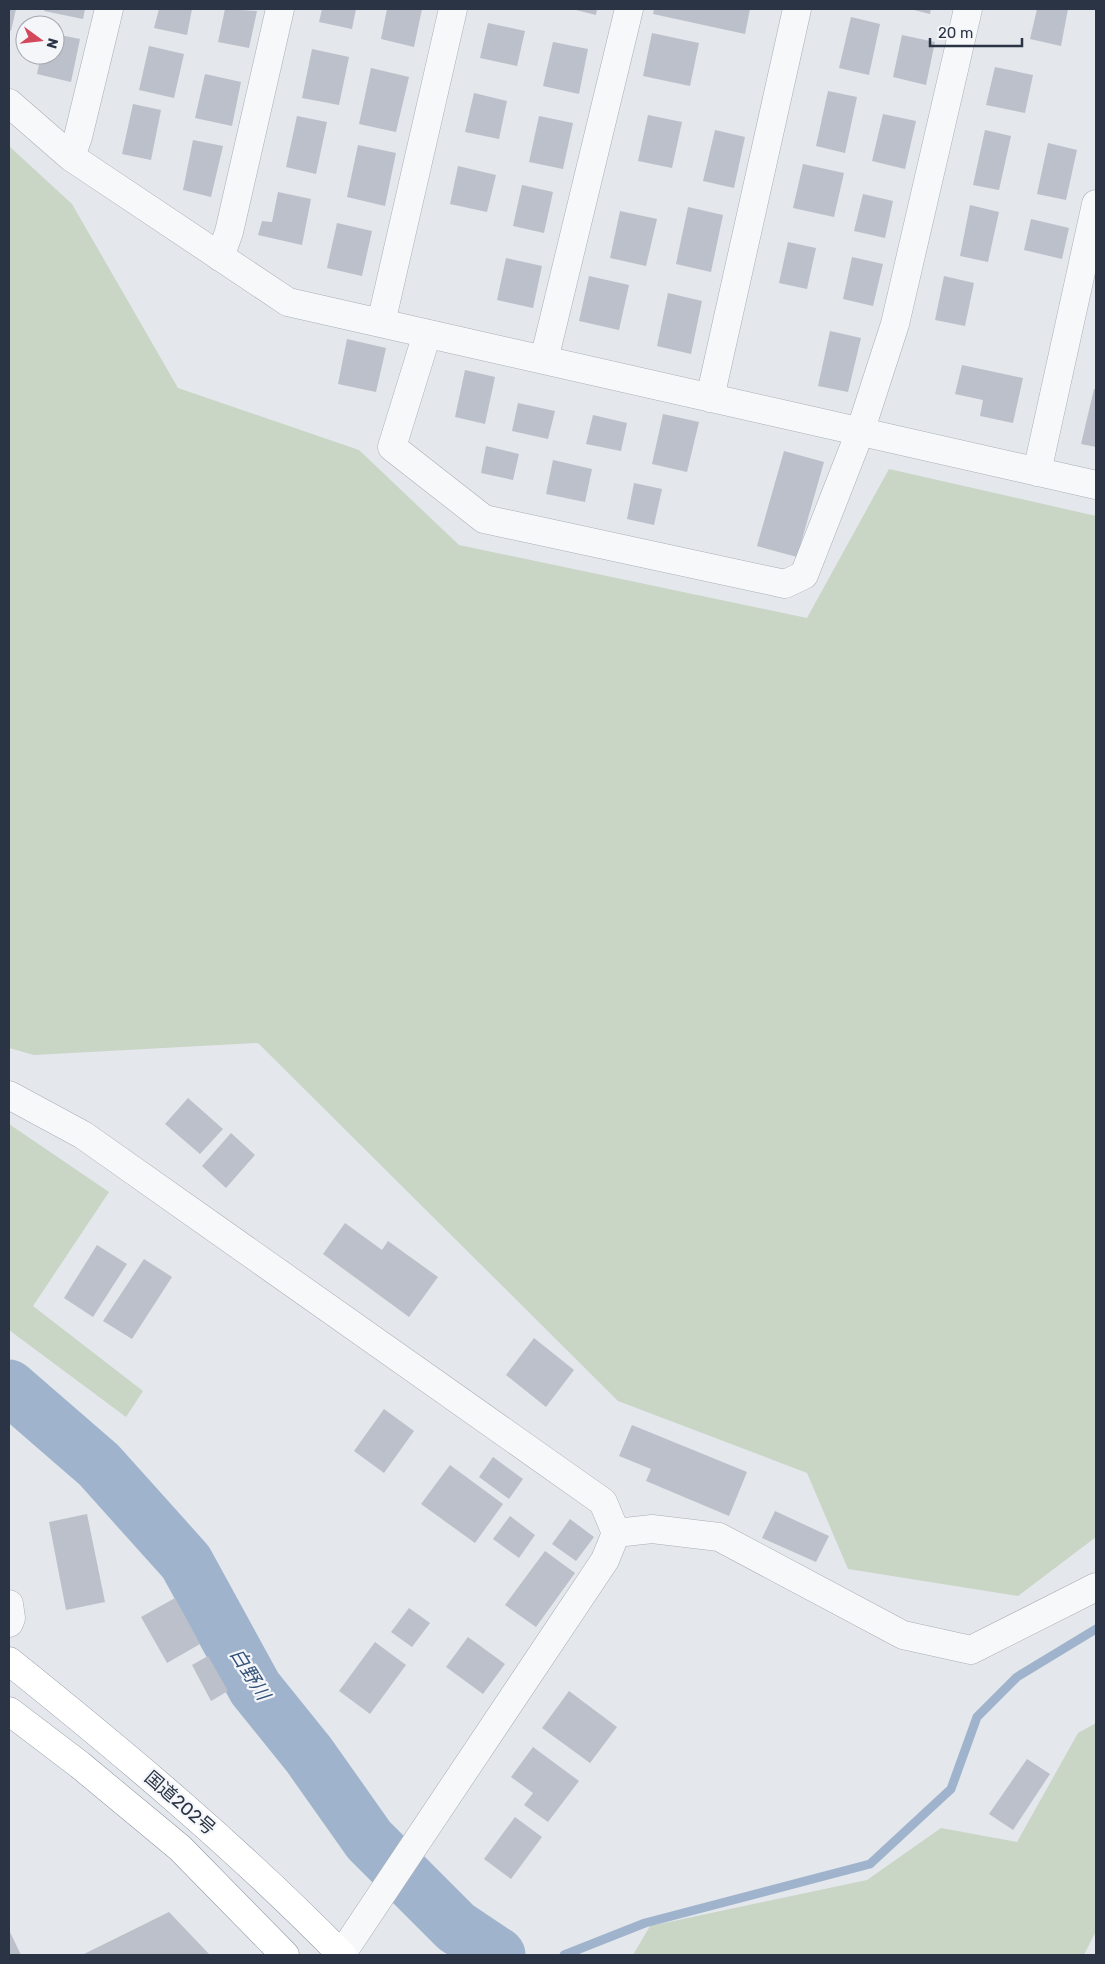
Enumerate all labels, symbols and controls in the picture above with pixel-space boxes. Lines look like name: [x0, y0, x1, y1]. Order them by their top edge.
north arrow: [15, 15, 65, 65]
scale bar: [930, 15, 1022, 47]
text: 20 m: [938, 24, 973, 42]
text: N: [43, 36, 62, 50]
water label: 白野川: [225, 1644, 276, 1706]
street label: 国道202号: [140, 1766, 220, 1840]

